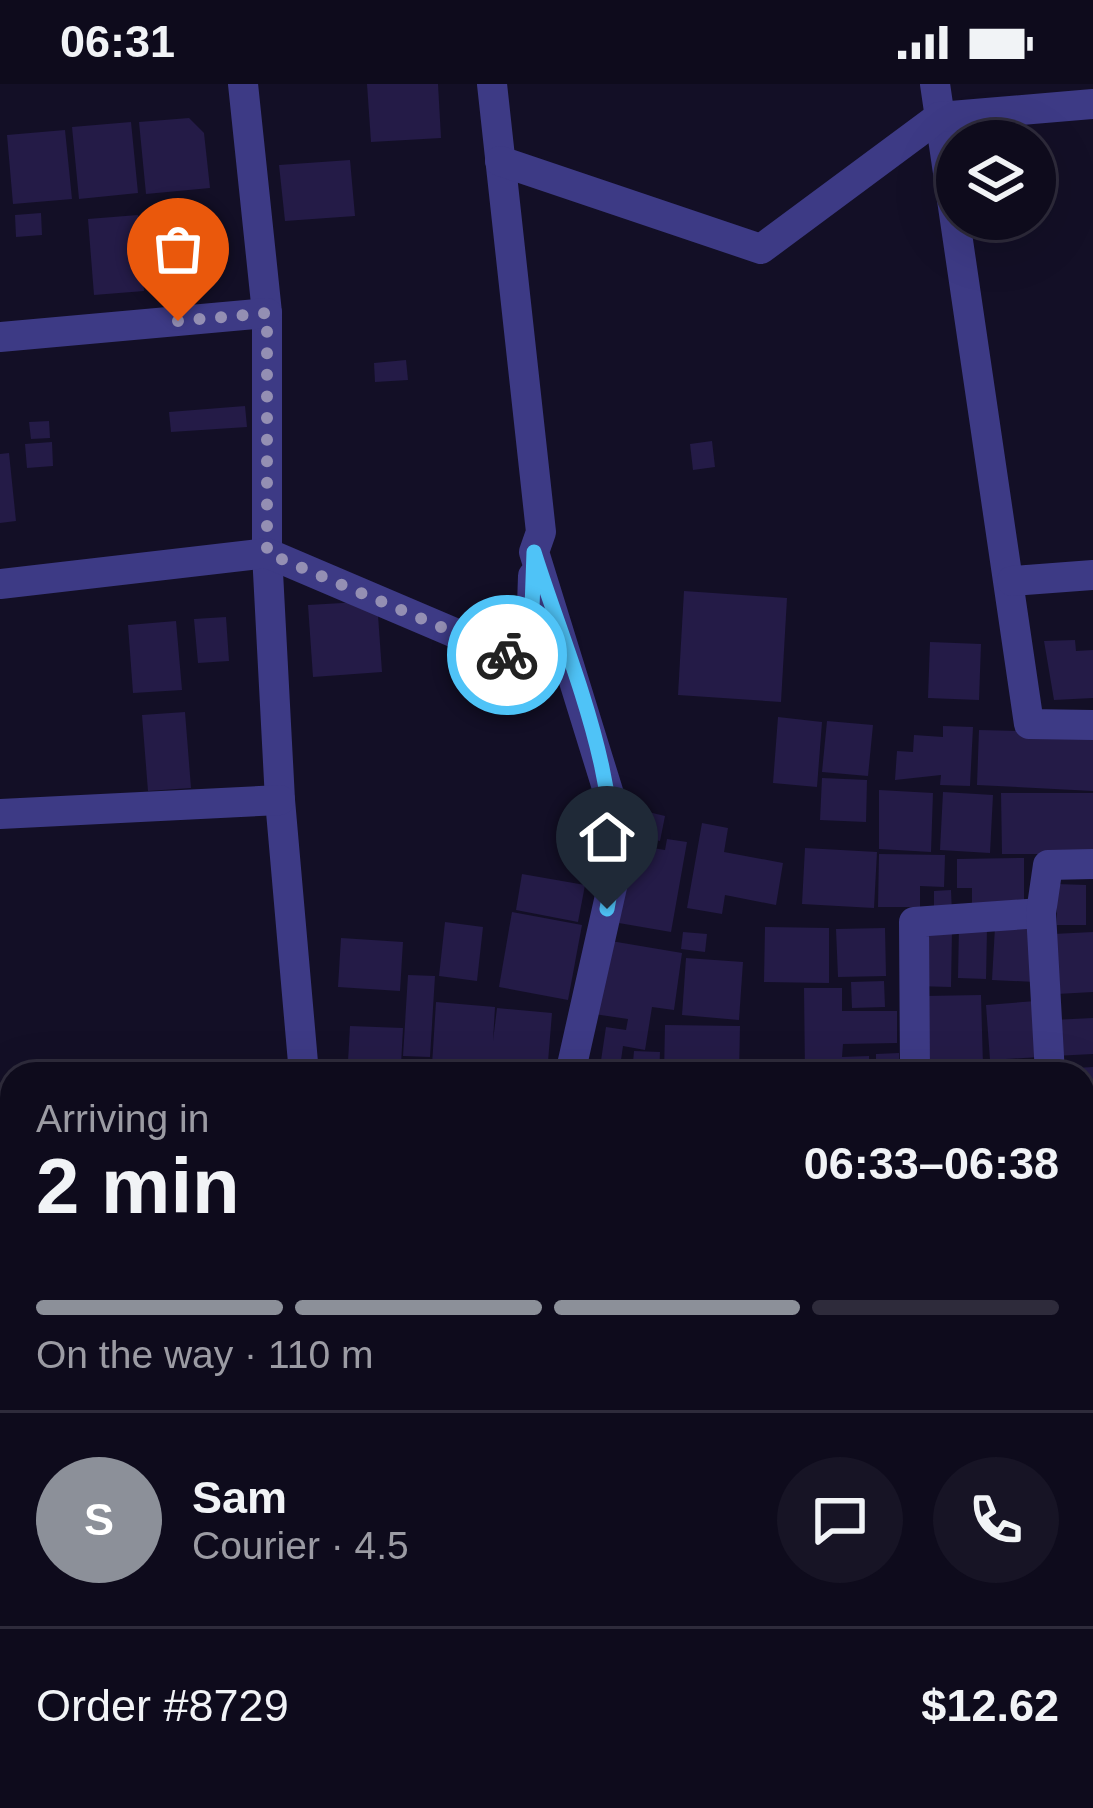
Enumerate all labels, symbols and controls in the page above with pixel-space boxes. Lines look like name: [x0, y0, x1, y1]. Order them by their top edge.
text: 06:31: [60, 16, 175, 67]
map controls: [936, 120, 1056, 240]
button: layers: [936, 120, 1056, 240]
pin: [127, 198, 229, 321]
icon: bag: [145, 216, 211, 282]
courier: [447, 595, 567, 715]
icon: bike: [474, 622, 540, 688]
pin: [556, 786, 658, 909]
icon: home: [574, 804, 640, 870]
text: Arriving in: [36, 1097, 209, 1140]
text: 06:33–06:38: [804, 1138, 1059, 1189]
text: 2 min: [36, 1142, 240, 1230]
text: On the way · 110 m: [36, 1333, 373, 1376]
button: chat: [777, 1457, 903, 1583]
button: phone: [933, 1457, 1059, 1583]
text: Sam: [192, 1472, 287, 1523]
text: S: [84, 1494, 114, 1545]
text: Courier · 4.5: [192, 1524, 409, 1567]
text: Order #8729: [36, 1680, 289, 1731]
text: $12.62: [921, 1680, 1059, 1731]

